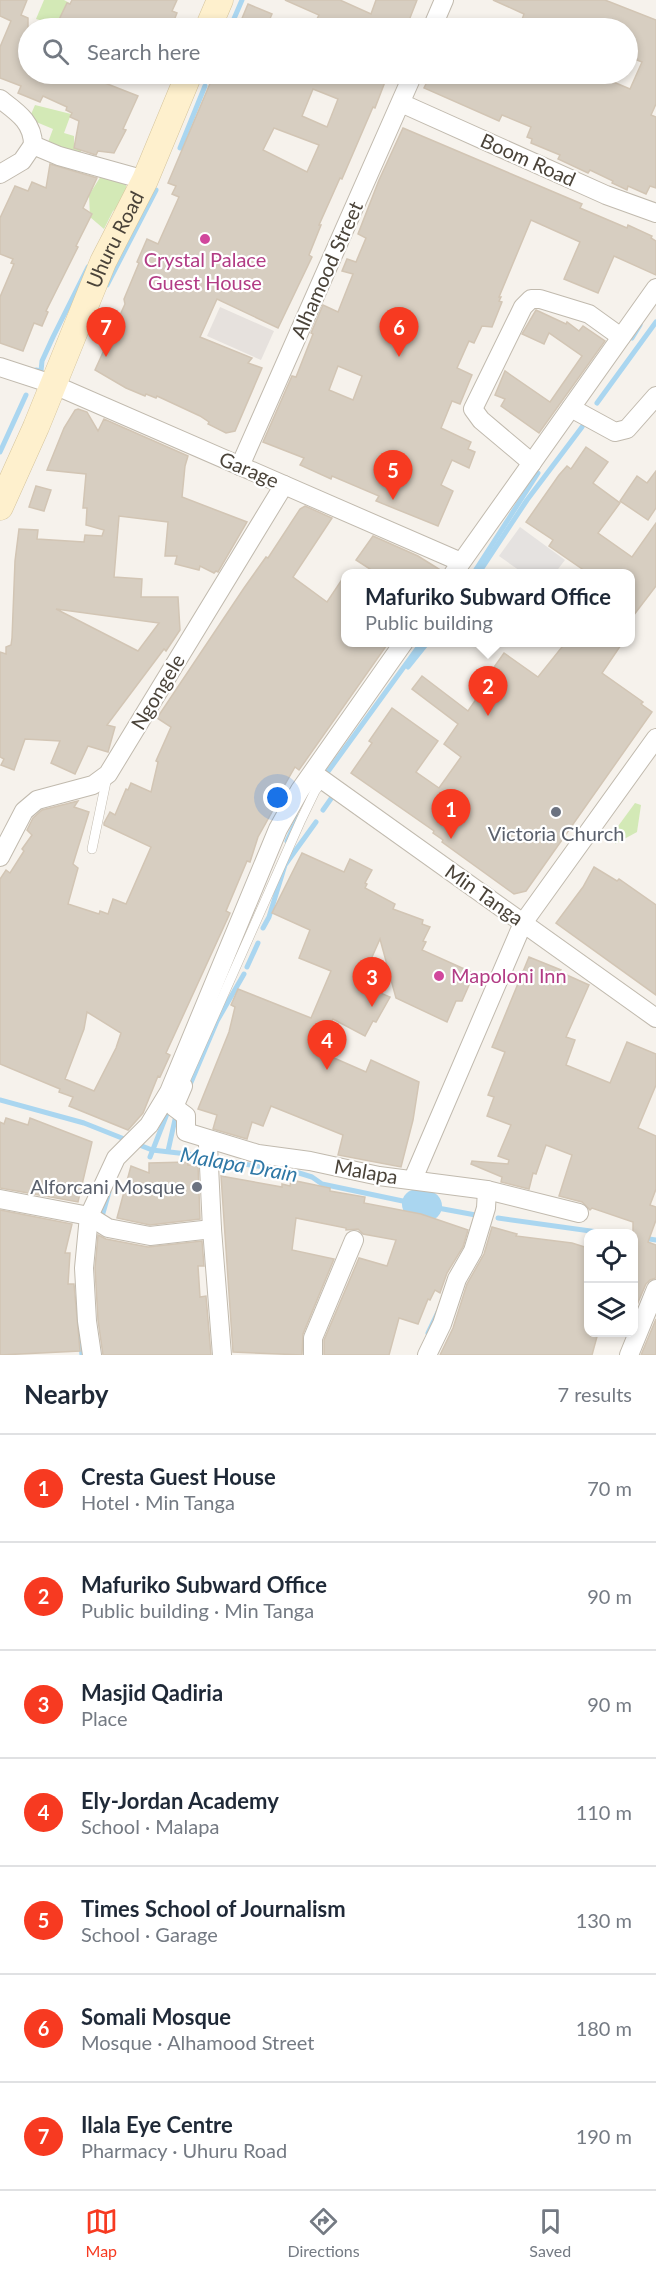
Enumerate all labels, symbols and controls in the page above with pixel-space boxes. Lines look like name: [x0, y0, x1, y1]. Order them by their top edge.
search box: [18, 18, 638, 84]
icon: search: [39, 35, 72, 68]
text: Search here: [87, 38, 200, 65]
street label: Boom Road: [477, 128, 580, 191]
street label: Uhuru Road: [81, 187, 148, 291]
street label: Alhamood Street: [285, 197, 367, 342]
marker: Crystal Palace Guest House: [198, 232, 212, 246]
place label: Crystal Palace Guest House: [144, 247, 266, 294]
pin: 7: [86, 308, 126, 357]
pin: 6: [380, 308, 418, 357]
street label: Garage: [216, 446, 283, 492]
pin: 5: [374, 450, 412, 500]
popup: [341, 569, 635, 647]
text: Mafuriko Subward Office: [365, 583, 611, 610]
text: Public building: [365, 610, 493, 634]
street label: Ngongele: [125, 649, 189, 734]
pin: 2: [468, 666, 508, 716]
your location: [263, 783, 292, 812]
pin: 1: [432, 790, 470, 839]
marker: Victoria Church: [549, 805, 563, 819]
place label: Victoria Church: [488, 821, 624, 845]
street label: Min Tanga: [441, 859, 528, 930]
pin: 3: [352, 958, 392, 1007]
place label: Mapoloni Inn: [451, 963, 567, 987]
marker: Mapoloni Inn: [432, 969, 446, 983]
pin: 4: [308, 1020, 346, 1070]
water label: Malapa Drain: [179, 1141, 300, 1186]
street label: Malapa: [333, 1154, 400, 1188]
place label: Alforcani Mosque: [30, 1174, 185, 1198]
marker: Alforcani Mosque: [190, 1180, 204, 1194]
map controls: [584, 1229, 638, 1337]
button: locate: [584, 1229, 638, 1283]
button: layers: [584, 1283, 638, 1337]
text: Nearby: [24, 1378, 109, 1410]
text: 7 results: [557, 1382, 632, 1406]
text: Cresta Guest House: [81, 1463, 276, 1490]
text: 1: [38, 1476, 49, 1500]
text: 70 m: [587, 1476, 632, 1500]
text: Hotel · Min Tanga: [81, 1490, 235, 1514]
text: Mafuriko Subward Office: [81, 1571, 327, 1598]
text: 2: [38, 1584, 49, 1608]
text: 90 m: [587, 1584, 632, 1608]
text: Public building · Min Tanga: [81, 1598, 314, 1622]
text: Masjid Qadiria: [81, 1679, 223, 1706]
text: 3: [38, 1692, 49, 1716]
text: 90 m: [587, 1692, 632, 1716]
text: Place: [81, 1706, 128, 1730]
text: Ely-Jordan Academy: [81, 1787, 279, 1814]
text: 4: [38, 1800, 49, 1824]
text: 110 m: [576, 1800, 632, 1824]
text: School · Malapa: [81, 1814, 219, 1838]
text: Times School of Journalism: [81, 1895, 346, 1922]
text: 5: [38, 1908, 49, 1932]
text: 130 m: [576, 1908, 632, 1932]
text: School · Garage: [81, 1922, 218, 1946]
text: Somali Mosque: [81, 2003, 231, 2030]
text: 6: [38, 2016, 49, 2040]
text: 180 m: [576, 2016, 632, 2040]
text: Mosque · Alhamood Street: [81, 2030, 314, 2054]
text: Ilala Eye Centre: [81, 2111, 233, 2138]
text: 7: [38, 2124, 49, 2148]
text: 190 m: [576, 2124, 632, 2148]
text: Pharmacy · Uhuru Road: [81, 2138, 287, 2162]
tab: Map: [85, 2205, 118, 2260]
tab: Directions: [287, 2205, 360, 2260]
tab: Saved: [529, 2205, 571, 2260]

